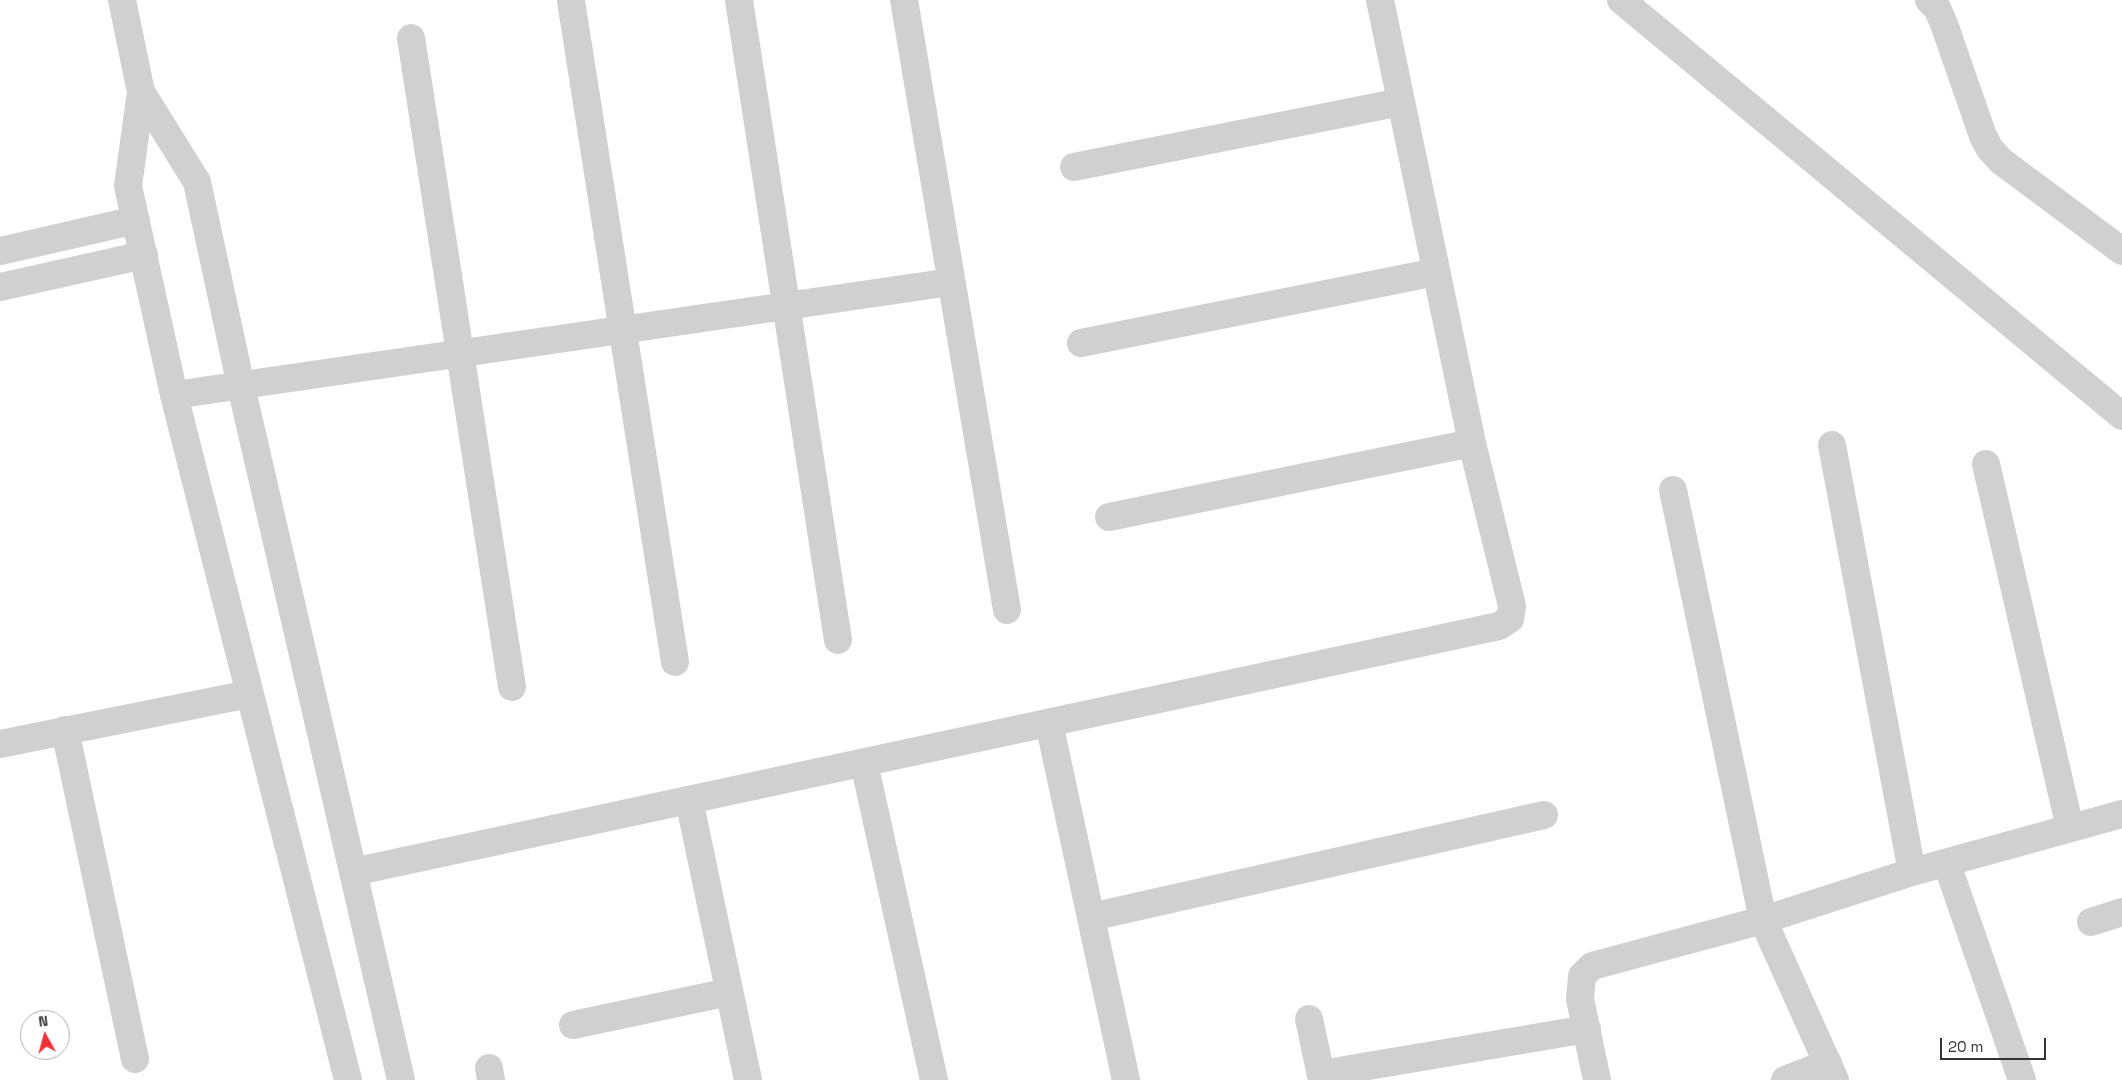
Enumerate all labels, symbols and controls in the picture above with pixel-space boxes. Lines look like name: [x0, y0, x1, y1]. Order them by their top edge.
north arrow: [20, 1010, 70, 1060]
text: N: [38, 1012, 49, 1031]
scale bar: [1942, 1028, 2048, 1060]
text: 20 m: [1948, 1037, 1983, 1056]

